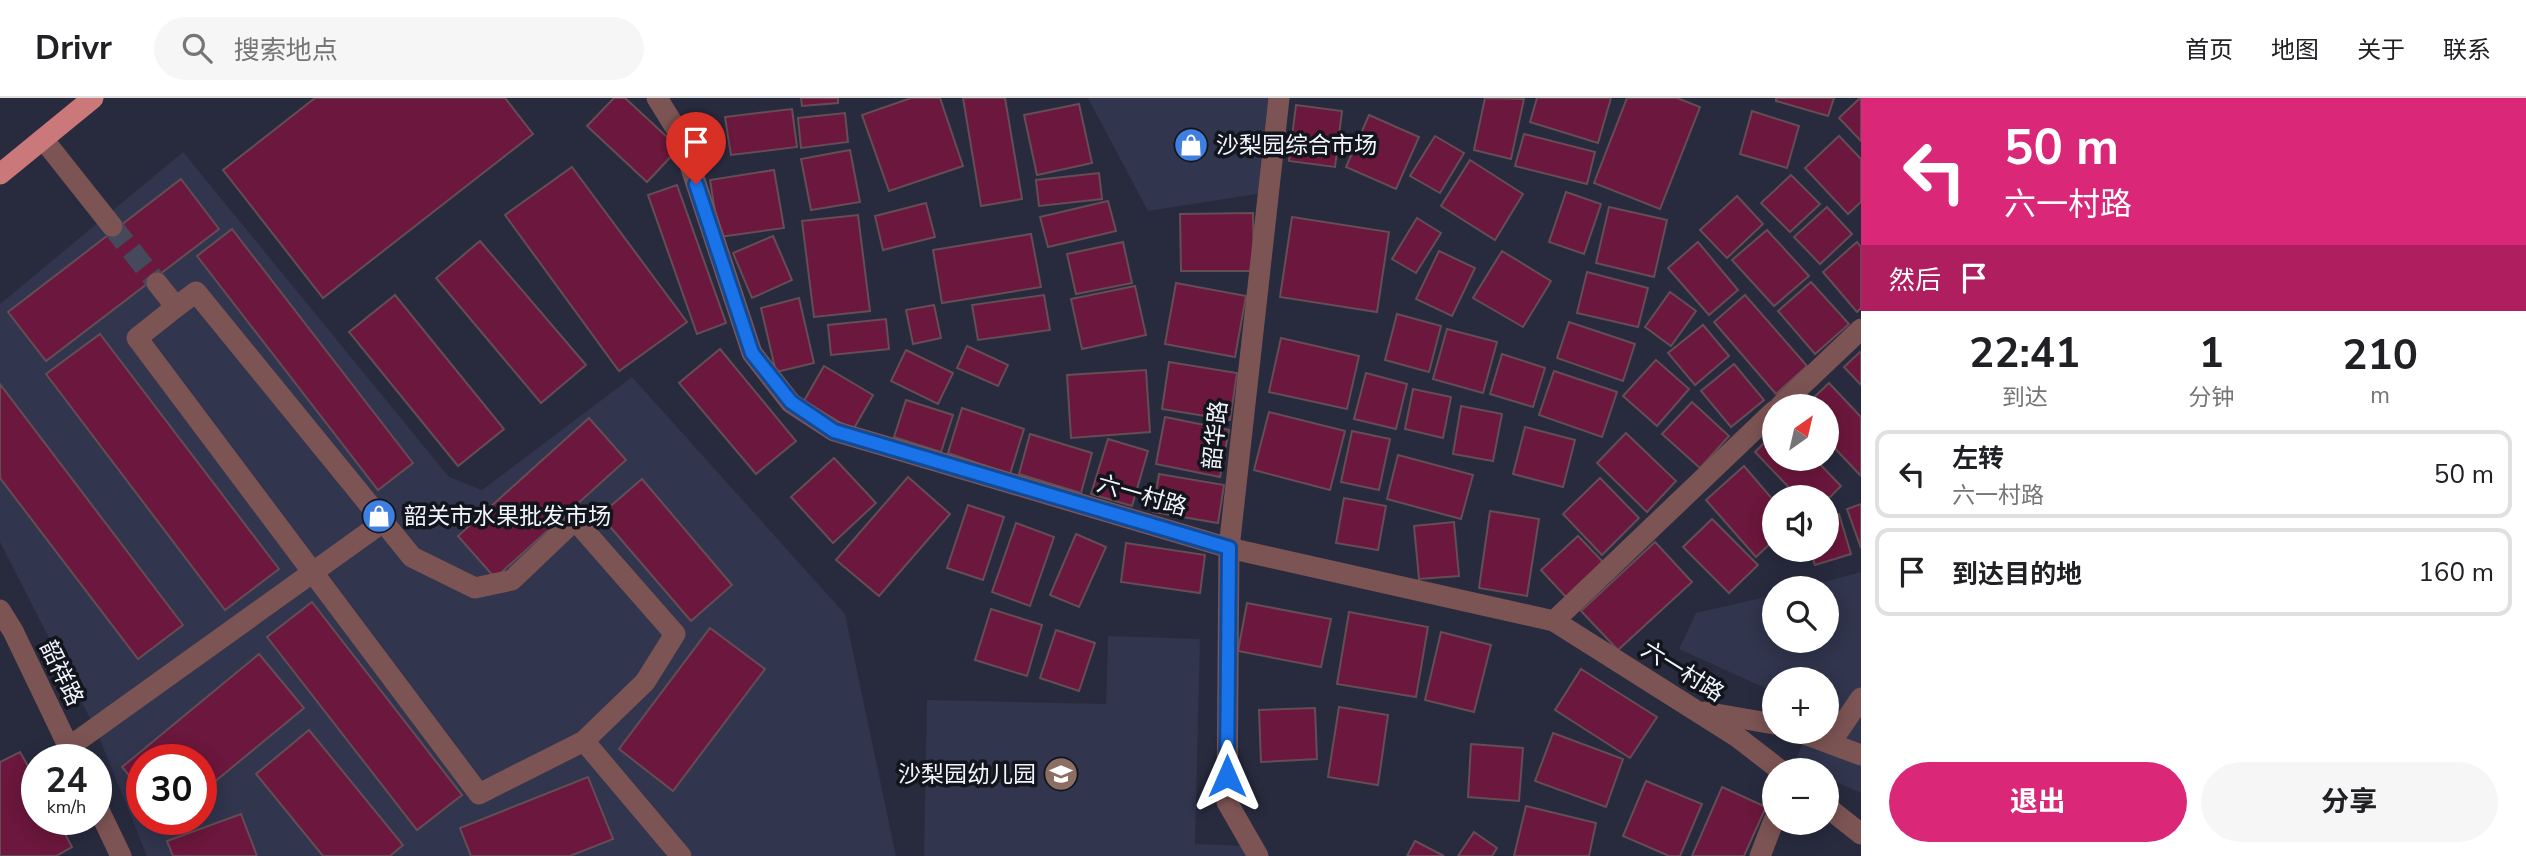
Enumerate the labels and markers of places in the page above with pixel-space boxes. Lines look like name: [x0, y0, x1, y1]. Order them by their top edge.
pin: [666, 112, 726, 184]
shop icon: 沙梨园综合市场: [1172, 126, 1210, 164]
place label: 沙梨园综合市场: [1216, 130, 1377, 161]
shop icon: 韶关市水果批发市场: [360, 497, 398, 535]
place label: 韶关市水果批发市场: [404, 501, 611, 532]
school or university icon: 沙梨园幼儿园: [1042, 755, 1080, 793]
place label: 沙梨园幼儿园: [898, 759, 1036, 790]

